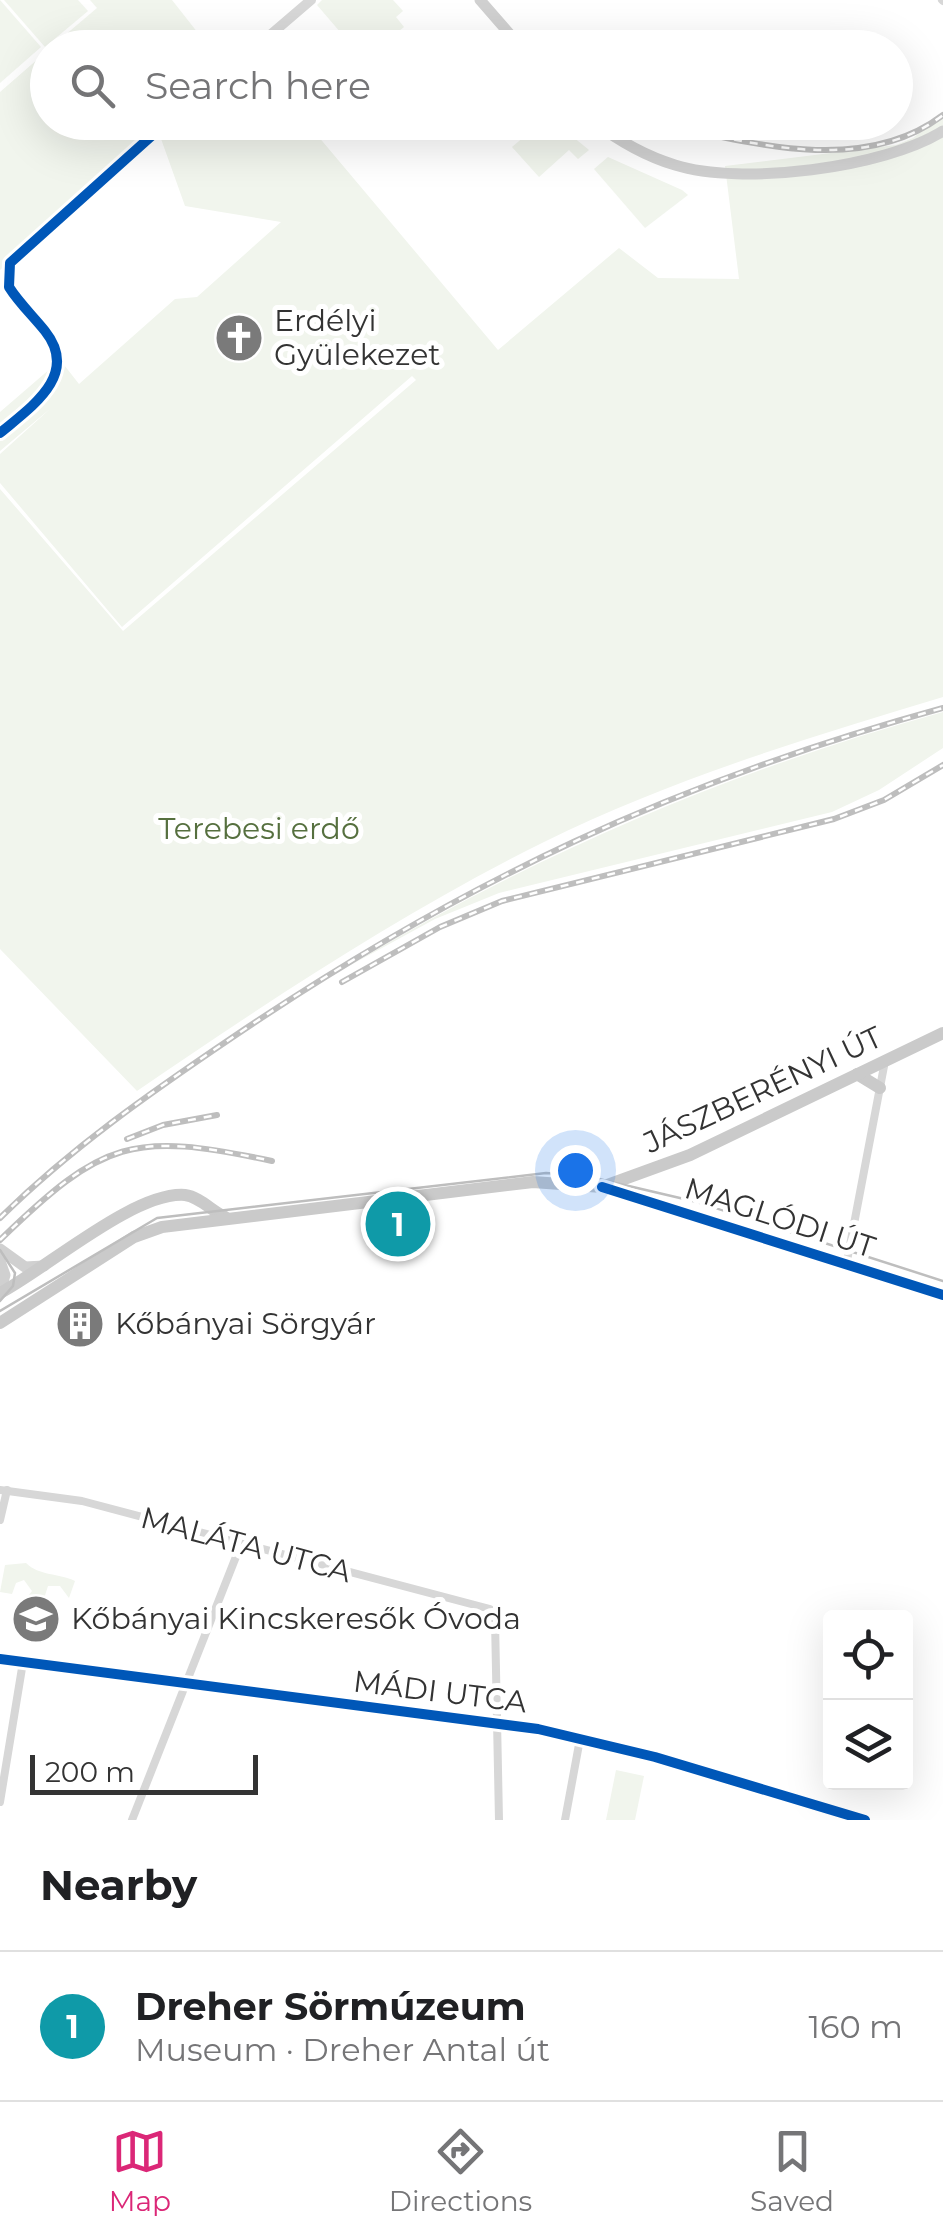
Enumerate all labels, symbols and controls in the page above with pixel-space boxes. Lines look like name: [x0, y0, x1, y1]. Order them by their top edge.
search box: [30, 30, 913, 140]
icon: search: [65, 58, 120, 113]
text: Search here: [145, 62, 371, 109]
place label: Erdélyi Gyülekezet: [274, 302, 440, 373]
church icon: Erdélyi Gyülekezet: [213, 312, 265, 364]
park label: Terebesi erdő: [158, 810, 360, 847]
street label: JÁSZBERÉNYI ÚT: [637, 1018, 888, 1161]
your location: [550, 1145, 601, 1196]
street label: MAGLÓDI ÚT: [680, 1169, 881, 1266]
pin: 1: [366, 1186, 430, 1262]
building icon: Kőbányai Sörgyár: [54, 1298, 106, 1350]
place label: Kőbányai Sörgyár: [115, 1305, 376, 1342]
street label: MALÁTA UTCA: [137, 1499, 356, 1591]
school or university icon: Kőbányai Kincskeresők Óvoda: [10, 1593, 62, 1645]
place label: Kőbányai Kincskeresők Óvoda: [71, 1600, 521, 1637]
map controls: [823, 1610, 913, 1790]
button: locate: [823, 1610, 913, 1700]
street label: MÁDI UTCA: [351, 1663, 529, 1721]
button: layers: [823, 1700, 913, 1790]
scale bar: [30, 1750, 258, 1794]
text: 200 m: [45, 1755, 135, 1789]
text: Nearby: [40, 1859, 197, 1911]
text: Dreher Sörmúzeum: [135, 1983, 526, 2030]
text: 1: [66, 2007, 79, 2046]
text: 160 m: [808, 2007, 903, 2046]
text: Museum · Dreher Antal út: [135, 2030, 550, 2069]
tab: Map: [109, 2124, 171, 2218]
tab: Directions: [389, 2124, 532, 2218]
tab: Saved: [750, 2124, 834, 2218]

